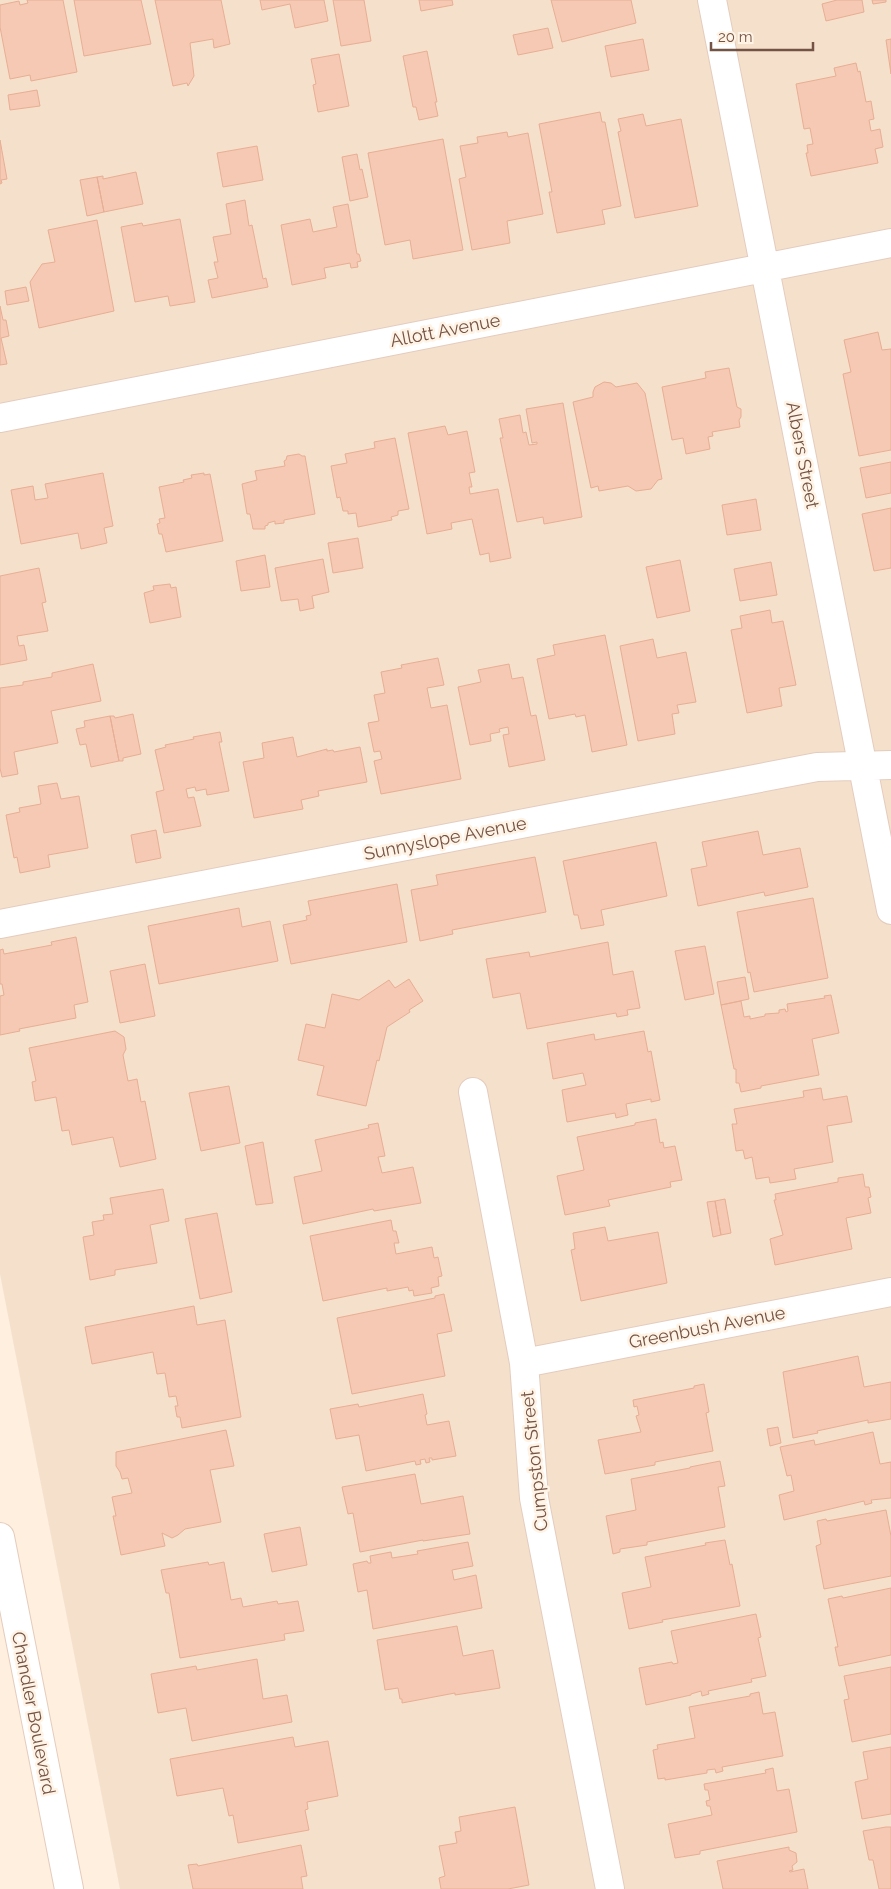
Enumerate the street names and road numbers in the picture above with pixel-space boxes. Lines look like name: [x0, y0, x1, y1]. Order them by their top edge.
street label: Allott Avenue: [388, 309, 502, 351]
street label: Albers Street: [782, 400, 824, 510]
street label: Sunnyslope Avenue: [362, 812, 528, 864]
street label: Greenbush Avenue: [627, 1301, 787, 1352]
street label: Cumpston Street: [516, 1390, 552, 1532]
street label: Chandler Boulevard: [8, 1630, 60, 1796]

